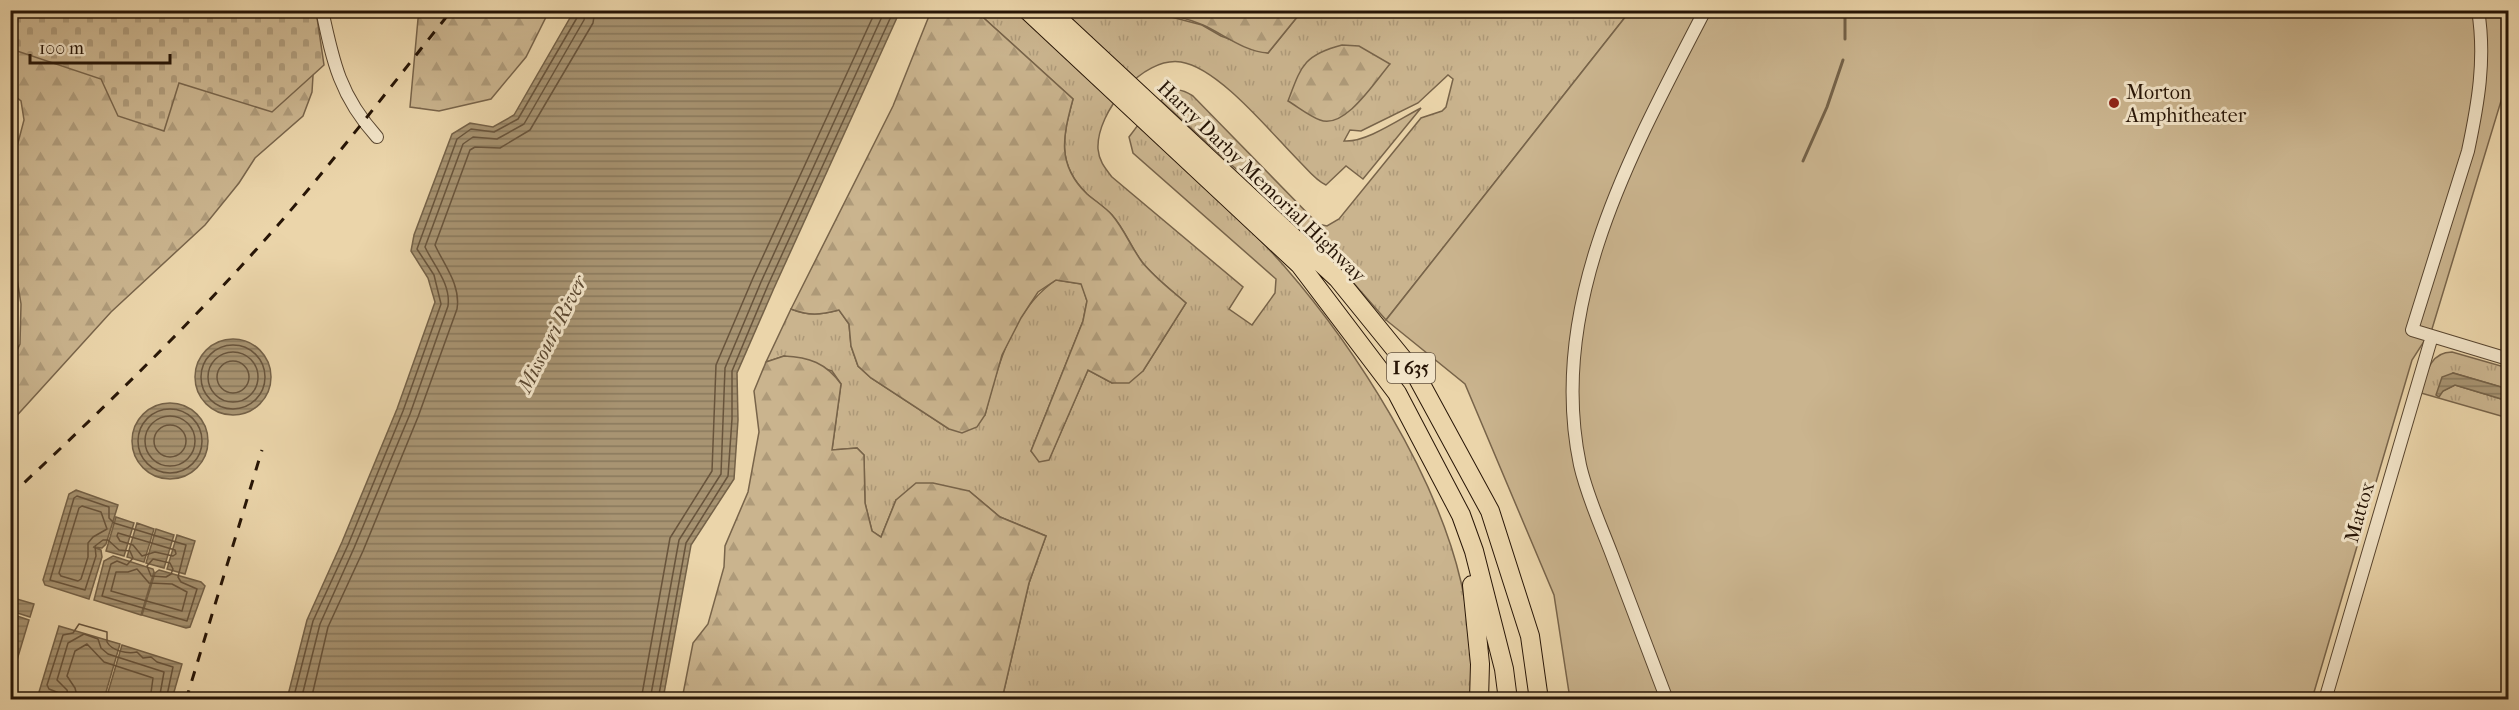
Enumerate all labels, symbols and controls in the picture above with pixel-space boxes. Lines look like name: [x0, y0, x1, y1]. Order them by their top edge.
scale bar: [30, 27, 170, 65]
text: 100 m: [39, 38, 84, 59]
street label: Harry Darby Memorial Highway: [1153, 76, 1371, 288]
place label: Morton Amphitheater: [2125, 81, 2247, 127]
marker: Morton Amphitheater: [2107, 96, 2121, 110]
water label: Missouri River: [511, 270, 592, 398]
road number: I 635: [1387, 353, 1435, 383]
street label: Mattox: [2340, 479, 2379, 545]

